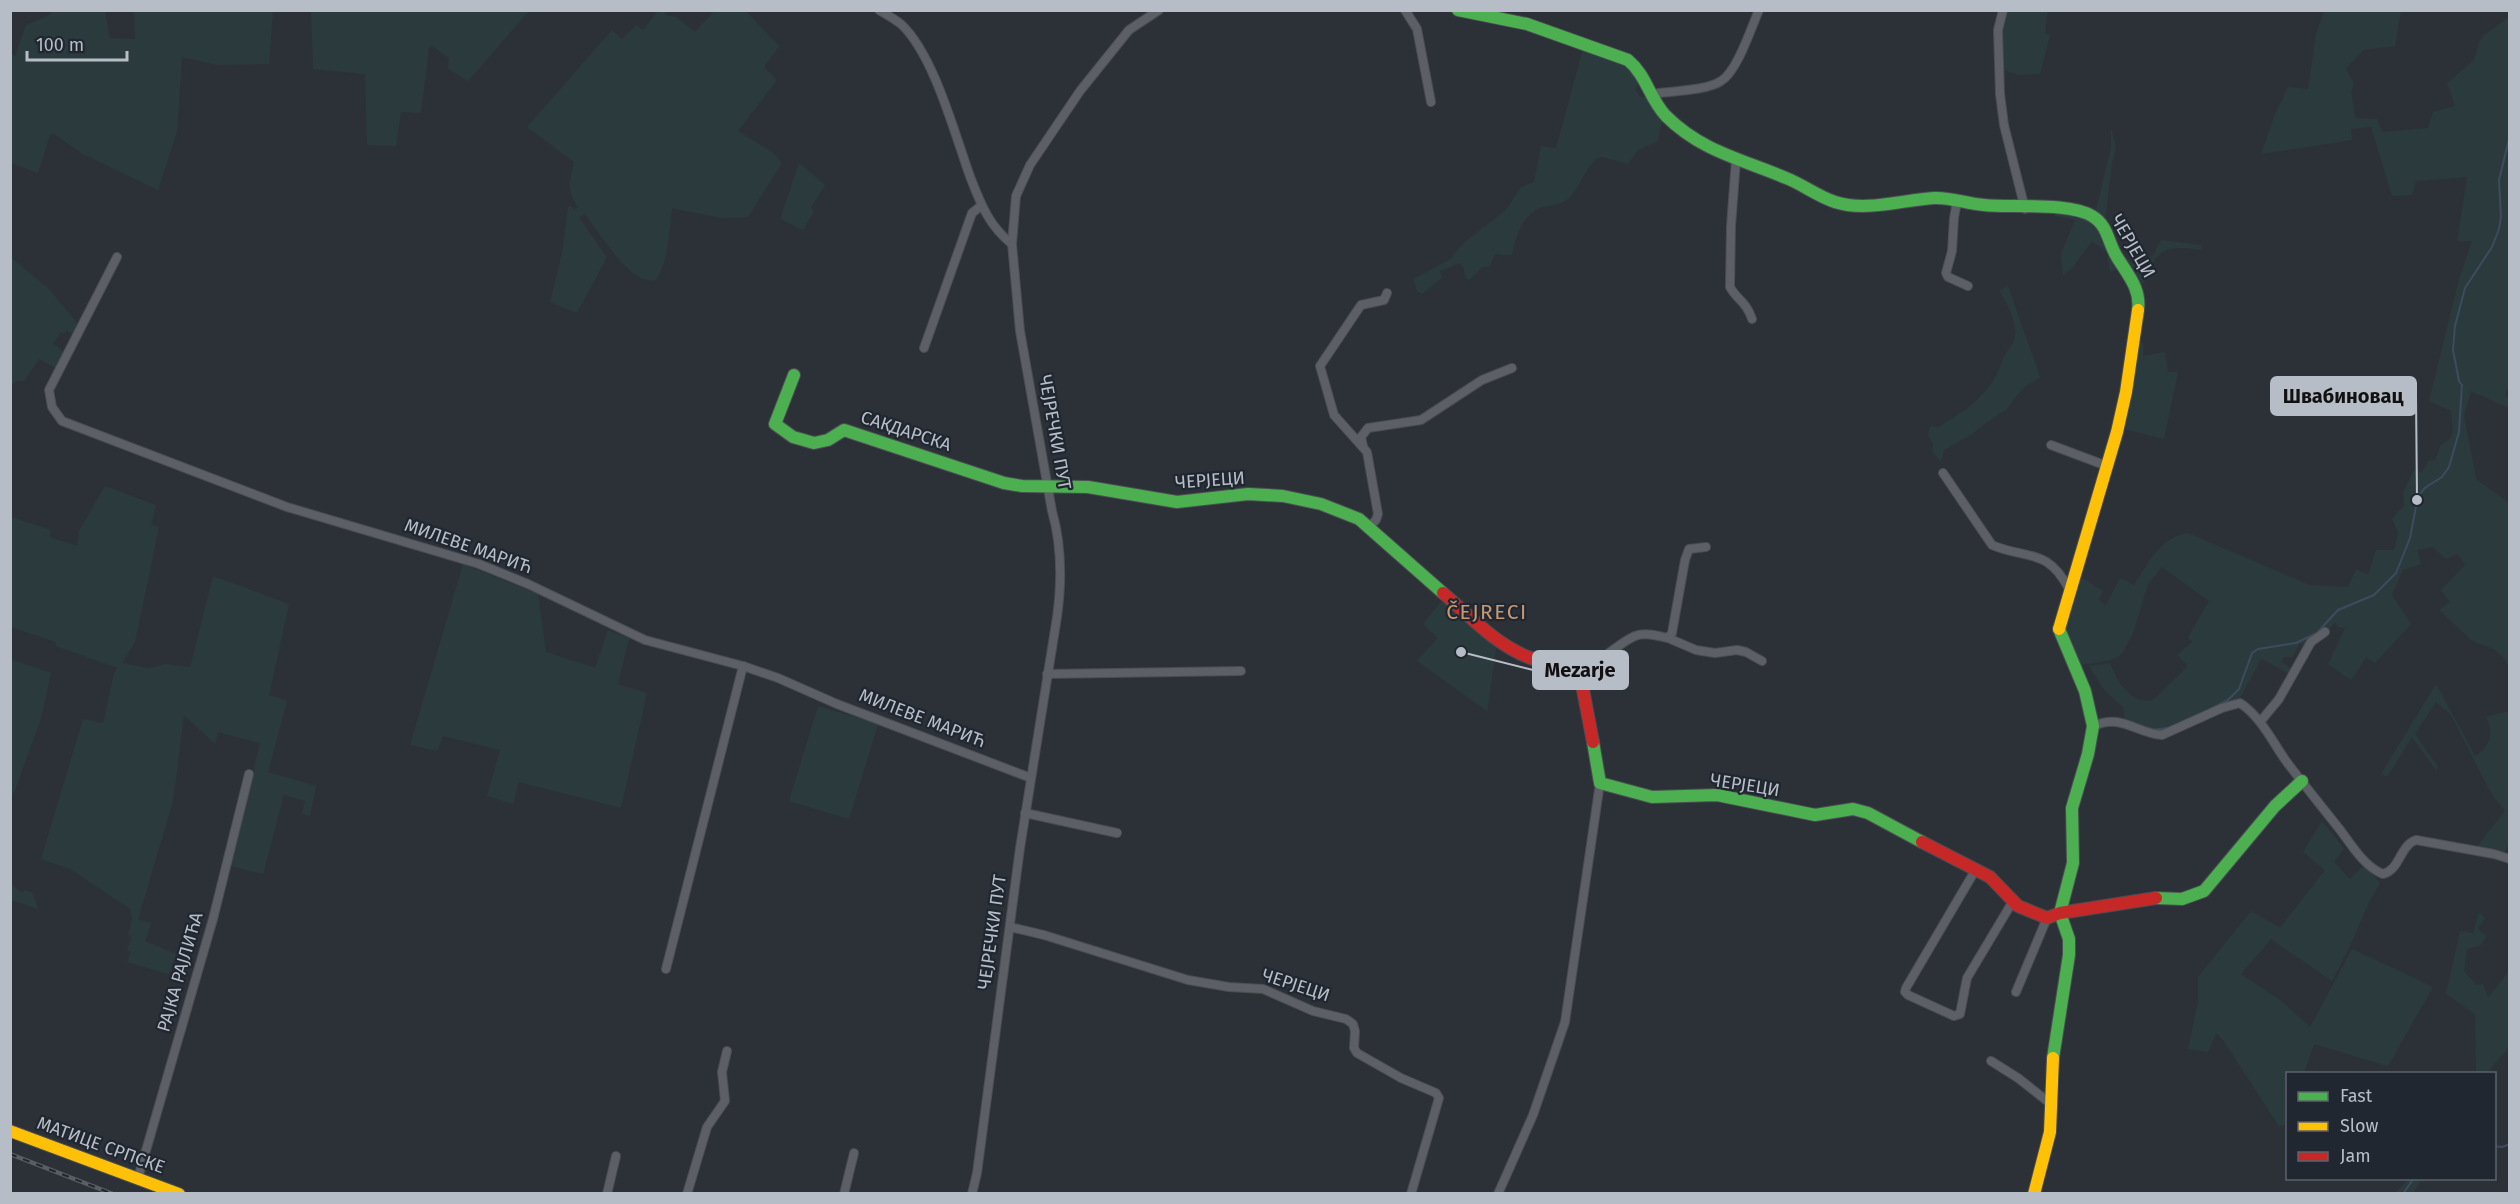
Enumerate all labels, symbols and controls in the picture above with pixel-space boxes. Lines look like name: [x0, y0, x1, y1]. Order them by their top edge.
scale bar: [27, 24, 128, 62]
text: 100 m: [36, 34, 84, 56]
street label: ЧЕРЈЕЦИ: [2106, 210, 2160, 282]
street label: ЧЕЈРЕЧКИ ПУТ: [1034, 373, 1076, 492]
callout: Швабиновац: [2271, 377, 2416, 415]
text: Швабиновац: [2283, 384, 2403, 408]
street label: САКДАРСКА: [858, 406, 955, 456]
street label: ЧЕРЈЕЦИ: [1174, 467, 1246, 493]
street label: МИЛЕВЕ МAРИЋ: [401, 514, 535, 578]
district label: ČEJRECI: [1446, 599, 1528, 625]
callout: Mezarje: [1533, 651, 1628, 689]
text: Mezarje: [1545, 658, 1615, 682]
street label: МИЛЕВЕ МAРИЋ: [856, 684, 988, 752]
street label: ЧЕРЈЕЦИ: [1709, 769, 1781, 801]
street label: ЧЕЈРЕЧКИ ПУТ: [973, 872, 1011, 991]
street label: РАЈКА РАЈЛИЋА: [152, 909, 208, 1034]
street label: ЧЕРЈЕЦИ: [1259, 964, 1333, 1006]
legend: [2286, 1072, 2496, 1180]
text: Fast: [2340, 1085, 2373, 1107]
street label: МАТИЦЕ СРПСКЕ: [34, 1112, 168, 1178]
text: Slow: [2340, 1115, 2379, 1137]
text: Jam: [2340, 1145, 2371, 1167]

